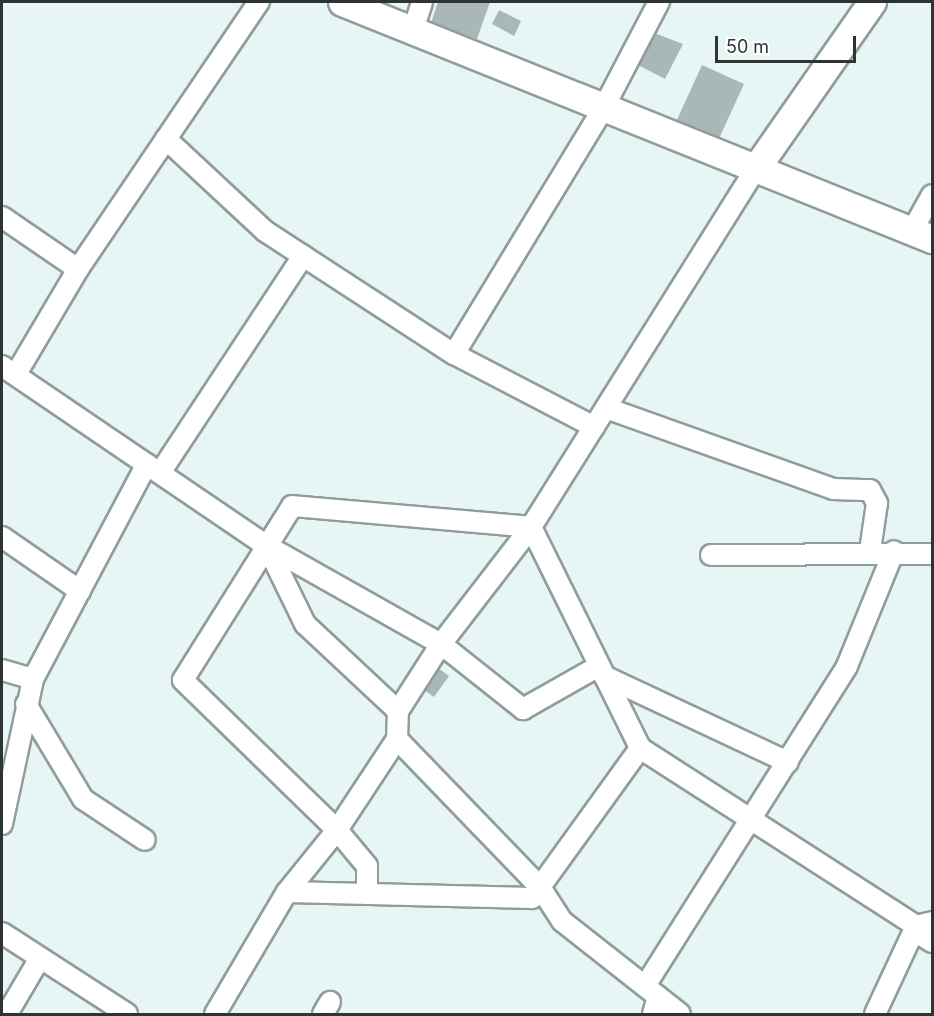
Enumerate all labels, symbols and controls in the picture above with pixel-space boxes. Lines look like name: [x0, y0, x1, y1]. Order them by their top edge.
scale bar: [718, 24, 859, 62]
text: 50 m: [726, 36, 769, 57]

